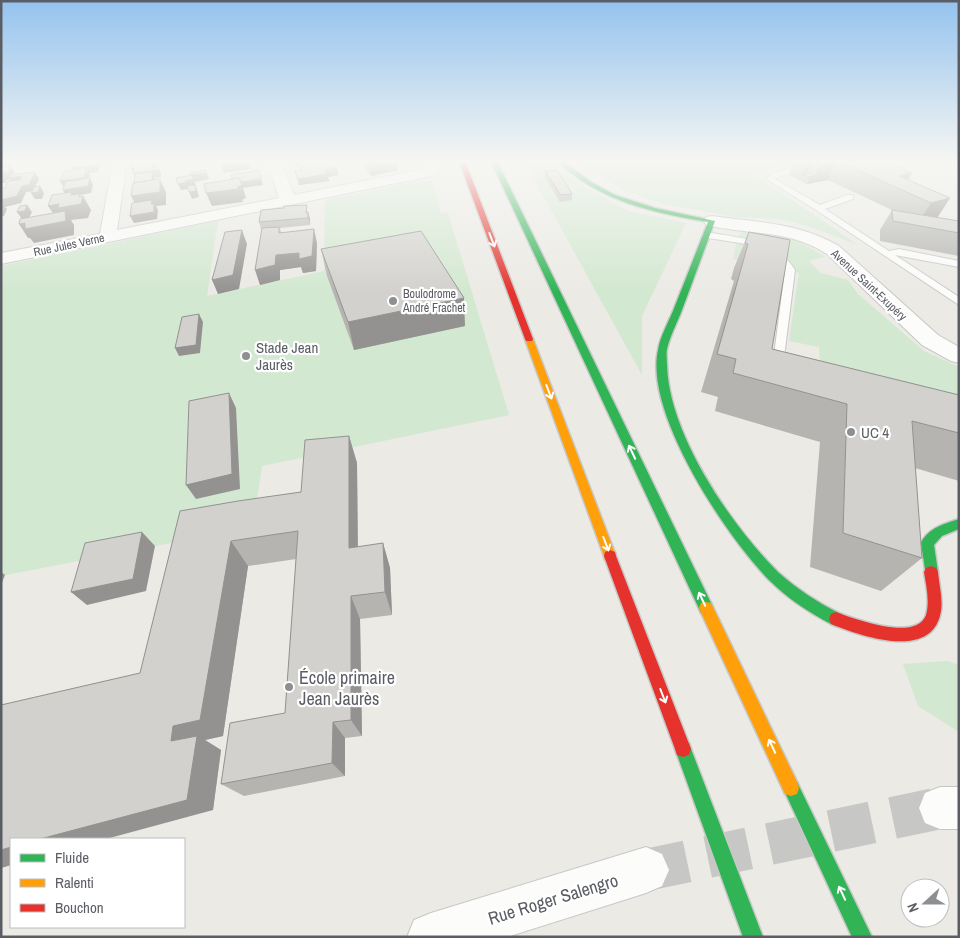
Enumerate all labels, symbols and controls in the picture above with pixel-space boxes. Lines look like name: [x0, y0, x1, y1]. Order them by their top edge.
street label: Rue Jules Verne: [32, 230, 106, 260]
one-way arrow: [488, 232, 497, 247]
street label: Avenue Saint-Exupéry: [827, 245, 910, 324]
place label: Boulodrome André Frachet: [402, 286, 466, 316]
marker: Boulodrome André Frachet: [387, 295, 399, 307]
place label: Stade Jean Jaurès: [256, 337, 318, 375]
marker: Stade Jean Jaurès: [240, 350, 252, 362]
one-way arrow: [545, 384, 554, 399]
place label: UC 4: [861, 422, 889, 443]
marker: UC 4: [845, 426, 857, 438]
one-way arrow: [627, 445, 637, 460]
one-way arrow: [602, 536, 611, 551]
one-way arrow: [697, 592, 706, 607]
place label: École primaire Jean Jaurès: [299, 665, 395, 711]
marker: École primaire Jean Jaurès: [283, 681, 295, 693]
one-way arrow: [659, 688, 668, 703]
one-way arrow: [766, 739, 776, 754]
legend: [10, 838, 185, 928]
text: Fluide: [55, 847, 89, 868]
street label: Rue Roger Salengro: [485, 867, 621, 931]
text: Ralenti: [55, 872, 94, 893]
north arrow: [900, 878, 950, 928]
one-way arrow: [836, 886, 846, 901]
text: Bouchon: [55, 897, 104, 918]
text: N: [903, 901, 923, 915]

